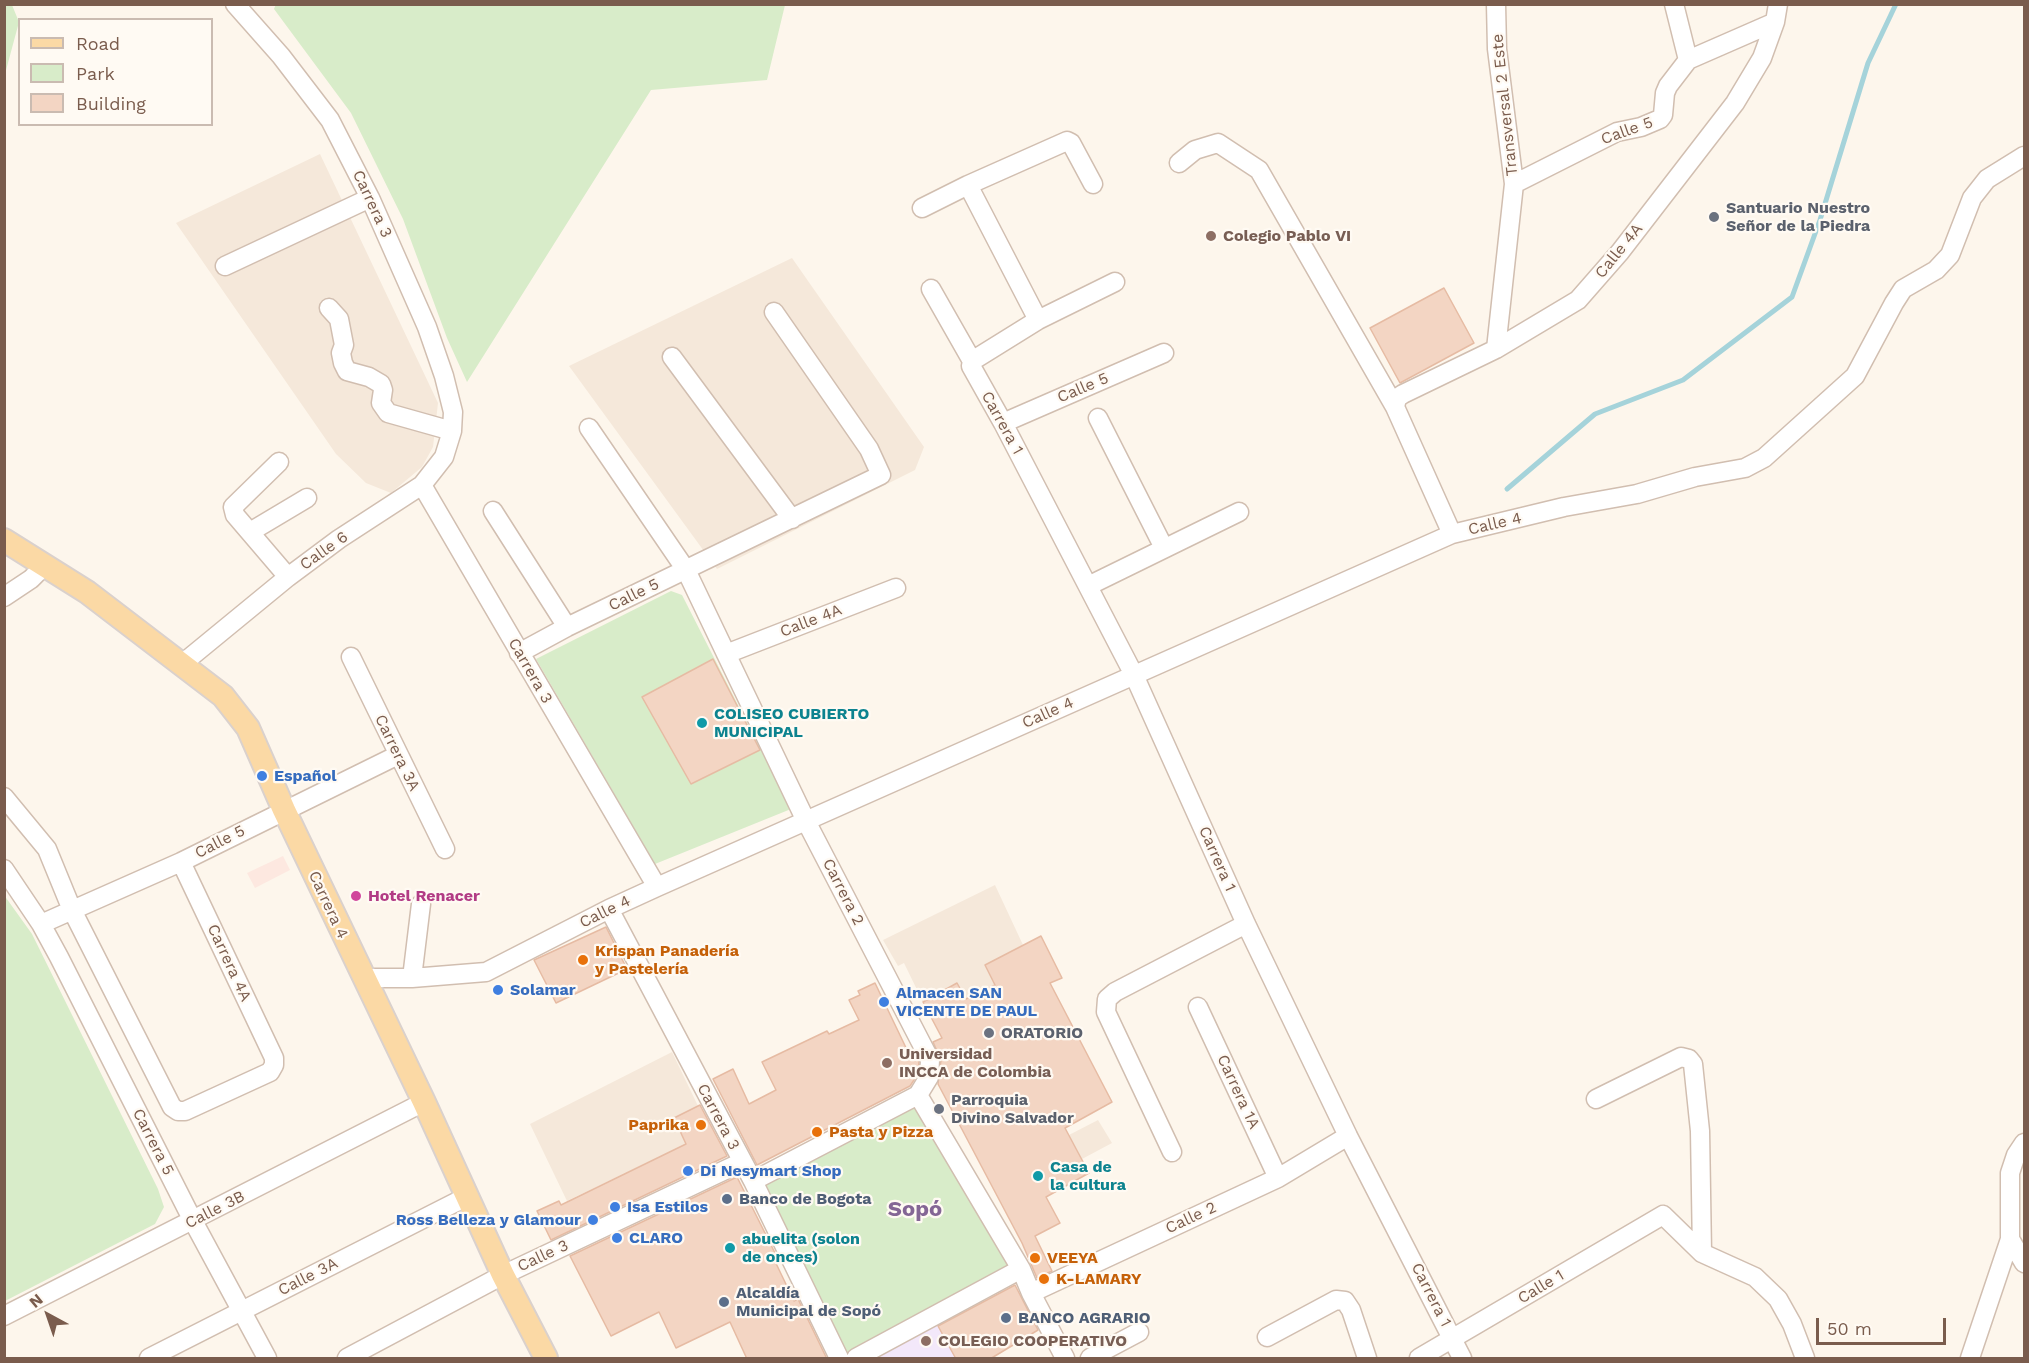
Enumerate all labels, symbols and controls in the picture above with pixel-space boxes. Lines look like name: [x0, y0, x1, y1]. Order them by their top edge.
legend: [18, 18, 213, 126]
text: Road: [76, 33, 120, 54]
street label: Transversal 2 Este: [1488, 33, 1522, 177]
text: Park: [76, 63, 115, 84]
text: Building: [76, 93, 146, 114]
street label: Calle 5: [1598, 113, 1656, 149]
street label: Carrera 3: [348, 167, 396, 241]
place label: Santuario Nuestro Señor de la Piedra: [1726, 198, 1870, 236]
marker: Santuario Nuestro Señor de la Piedra: [1707, 210, 1721, 224]
street label: Calle 4A: [1591, 220, 1647, 282]
place label: Colegio Pablo VI: [1223, 226, 1351, 246]
marker: Colegio Pablo VI: [1204, 229, 1218, 243]
street label: Calle 5: [1054, 369, 1112, 407]
street label: Carrera 1: [977, 388, 1027, 458]
street label: Calle 4: [1466, 509, 1524, 539]
street label: Calle 6: [296, 528, 352, 574]
street label: Calle 5: [606, 575, 662, 615]
street label: Calle 4A: [777, 600, 845, 642]
street label: Carrera 3: [504, 635, 556, 707]
street label: Calle 4: [1019, 693, 1077, 733]
place label: COLISEO CUBIERTO MUNICIPAL: [714, 704, 869, 742]
street label: Carrera 3A: [370, 712, 424, 794]
marker: COLISEO CUBIERTO MUNICIPAL: [695, 716, 709, 730]
place label: Español: [274, 766, 337, 786]
marker: Español: [255, 769, 269, 783]
street label: Calle 5: [192, 821, 248, 863]
street label: Carrera 1: [1194, 824, 1240, 894]
street label: Carrera 2: [818, 855, 868, 929]
street label: Carrera 4: [304, 868, 352, 942]
place label: Hotel Renacer: [368, 886, 480, 906]
marker: Hotel Renacer: [349, 889, 363, 903]
street label: Calle 4: [576, 891, 634, 933]
street label: Carrera 4A: [203, 921, 255, 1005]
place label: Krispan Panadería y Pastelería: [595, 941, 739, 979]
marker: Krispan Panadería y Pastelería: [576, 953, 590, 967]
place label: Solamar: [510, 980, 576, 1000]
marker: Solamar: [491, 983, 505, 997]
place label: Almacen SAN VICENTE DE PAUL: [896, 983, 1037, 1021]
marker: Almacen SAN VICENTE DE PAUL: [877, 995, 891, 1009]
place label: ORATORIO: [1001, 1023, 1083, 1043]
marker: ORATORIO: [982, 1026, 996, 1040]
place label: Universidad INCCA de Colombia: [899, 1044, 1051, 1082]
street label: Carrera 1A: [1212, 1052, 1264, 1132]
marker: Universidad INCCA de Colombia: [880, 1056, 894, 1070]
street label: Carrera 3: [693, 1081, 743, 1153]
place label: Parroquia Divino Salvador: [951, 1090, 1074, 1128]
marker: Parroquia Divino Salvador: [932, 1102, 946, 1116]
street label: Carrera 5: [128, 1105, 178, 1179]
place label: Paprika: [628, 1115, 689, 1135]
marker: Paprika: [694, 1118, 708, 1132]
place label: Pasta y Pizza: [829, 1122, 933, 1142]
marker: Pasta y Pizza: [810, 1125, 824, 1139]
place label: Casa de la cultura: [1050, 1157, 1126, 1195]
place label: Di Nesymart Shop: [700, 1161, 842, 1181]
marker: Di Nesymart Shop: [681, 1164, 695, 1178]
marker: Casa de la cultura: [1031, 1169, 1045, 1183]
street label: Calle 3B: [182, 1187, 248, 1233]
place label: Banco de Bogota: [739, 1189, 872, 1209]
marker: Banco de Bogota: [720, 1192, 734, 1206]
place label: Isa Estilos: [627, 1197, 708, 1217]
district label: Sopó: [888, 1197, 942, 1223]
street label: Calle 2: [1163, 1198, 1219, 1238]
marker: Isa Estilos: [608, 1200, 622, 1214]
place label: Ross Belleza y Glamour: [396, 1210, 581, 1230]
marker: Ross Belleza y Glamour: [586, 1213, 600, 1227]
place label: CLARO: [629, 1228, 683, 1248]
place label: abuelita (solon de onces): [742, 1229, 860, 1267]
marker: CLARO: [610, 1231, 624, 1245]
street label: Calle 3: [515, 1236, 571, 1276]
marker: abuelita (solon de onces): [723, 1241, 737, 1255]
place label: VEEYA: [1047, 1248, 1098, 1268]
marker: VEEYA: [1028, 1251, 1042, 1265]
street label: Calle 3A: [275, 1254, 341, 1300]
street label: Carrera 1: [1407, 1260, 1455, 1330]
street label: Calle 1: [1514, 1266, 1568, 1308]
place label: K-LAMARY: [1056, 1269, 1142, 1289]
marker: K-LAMARY: [1037, 1272, 1051, 1286]
place label: Alcaldía Municipal de Sopó: [736, 1283, 881, 1321]
north arrow: [18, 1285, 78, 1345]
text: N: [25, 1290, 47, 1312]
marker: Alcaldía Municipal de Sopó: [717, 1295, 731, 1309]
scale bar: [1819, 1306, 1950, 1344]
place label: BANCO AGRARIO: [1018, 1308, 1151, 1328]
marker: BANCO AGRARIO: [999, 1311, 1013, 1325]
text: 50 m: [1827, 1318, 1872, 1339]
place label: COLEGIO COOPERATIVO: [938, 1331, 1127, 1351]
marker: COLEGIO COOPERATIVO: [919, 1334, 933, 1348]

